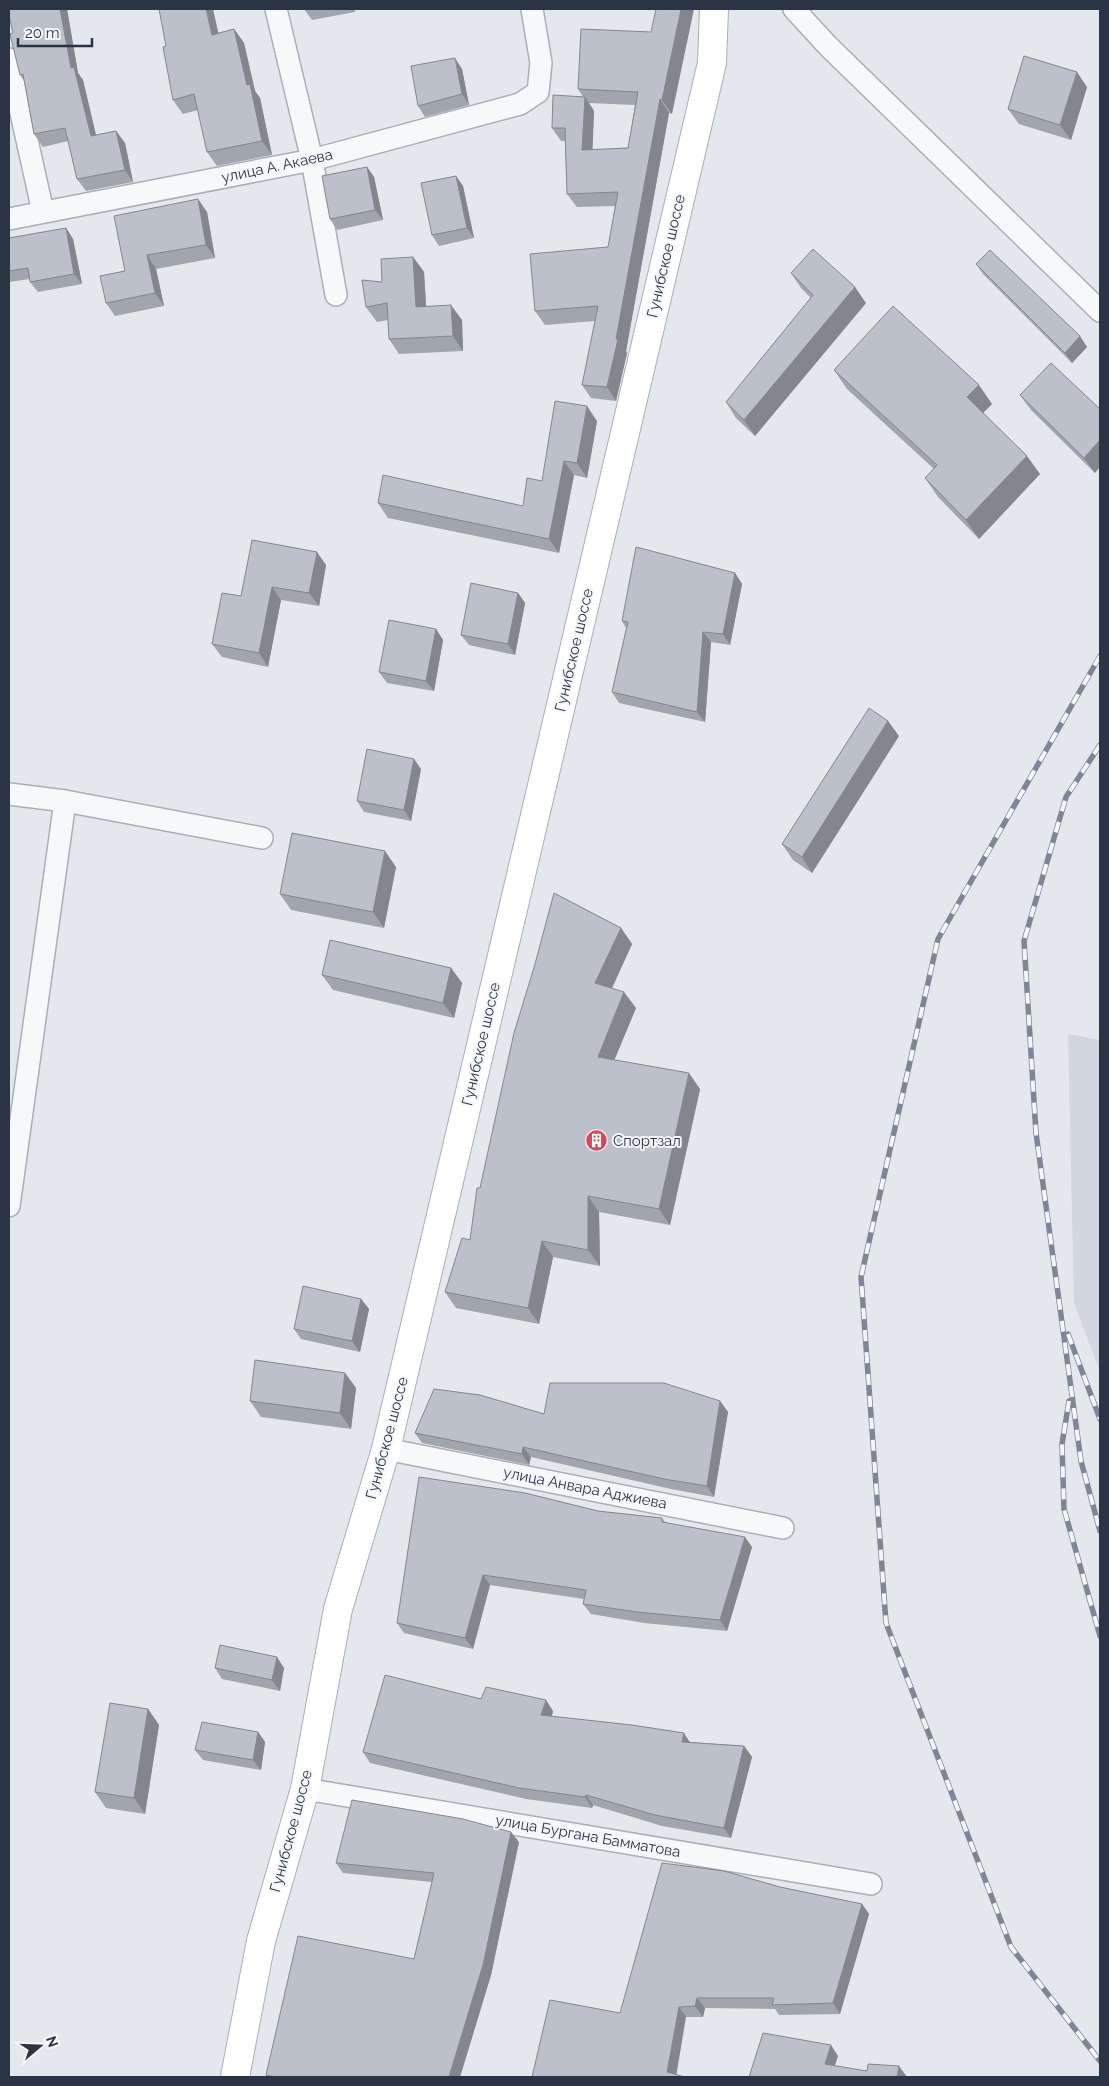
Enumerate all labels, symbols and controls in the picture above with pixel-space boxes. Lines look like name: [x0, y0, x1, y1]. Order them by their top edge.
scale bar: [18, 15, 91, 47]
text: 20 m: [25, 24, 60, 42]
street label: улица А. Акаева: [220, 145, 334, 187]
street label: Гунибское шоссе: [643, 192, 689, 319]
street label: Гунибское шоссе: [551, 586, 597, 713]
street label: Гунибское шоссе: [458, 980, 504, 1107]
building icon: Спортзал: [585, 1129, 609, 1153]
place label: Спортзал: [613, 1132, 681, 1150]
street label: Гунибское шоссе: [362, 1375, 412, 1501]
street label: улица Анвара Аджиева: [502, 1463, 668, 1513]
street label: Гунибское шоссе: [266, 1768, 316, 1894]
street label: улица Бургана Бамматова: [494, 1811, 682, 1861]
north arrow: [15, 2021, 65, 2071]
text: N: [43, 2034, 62, 2049]

